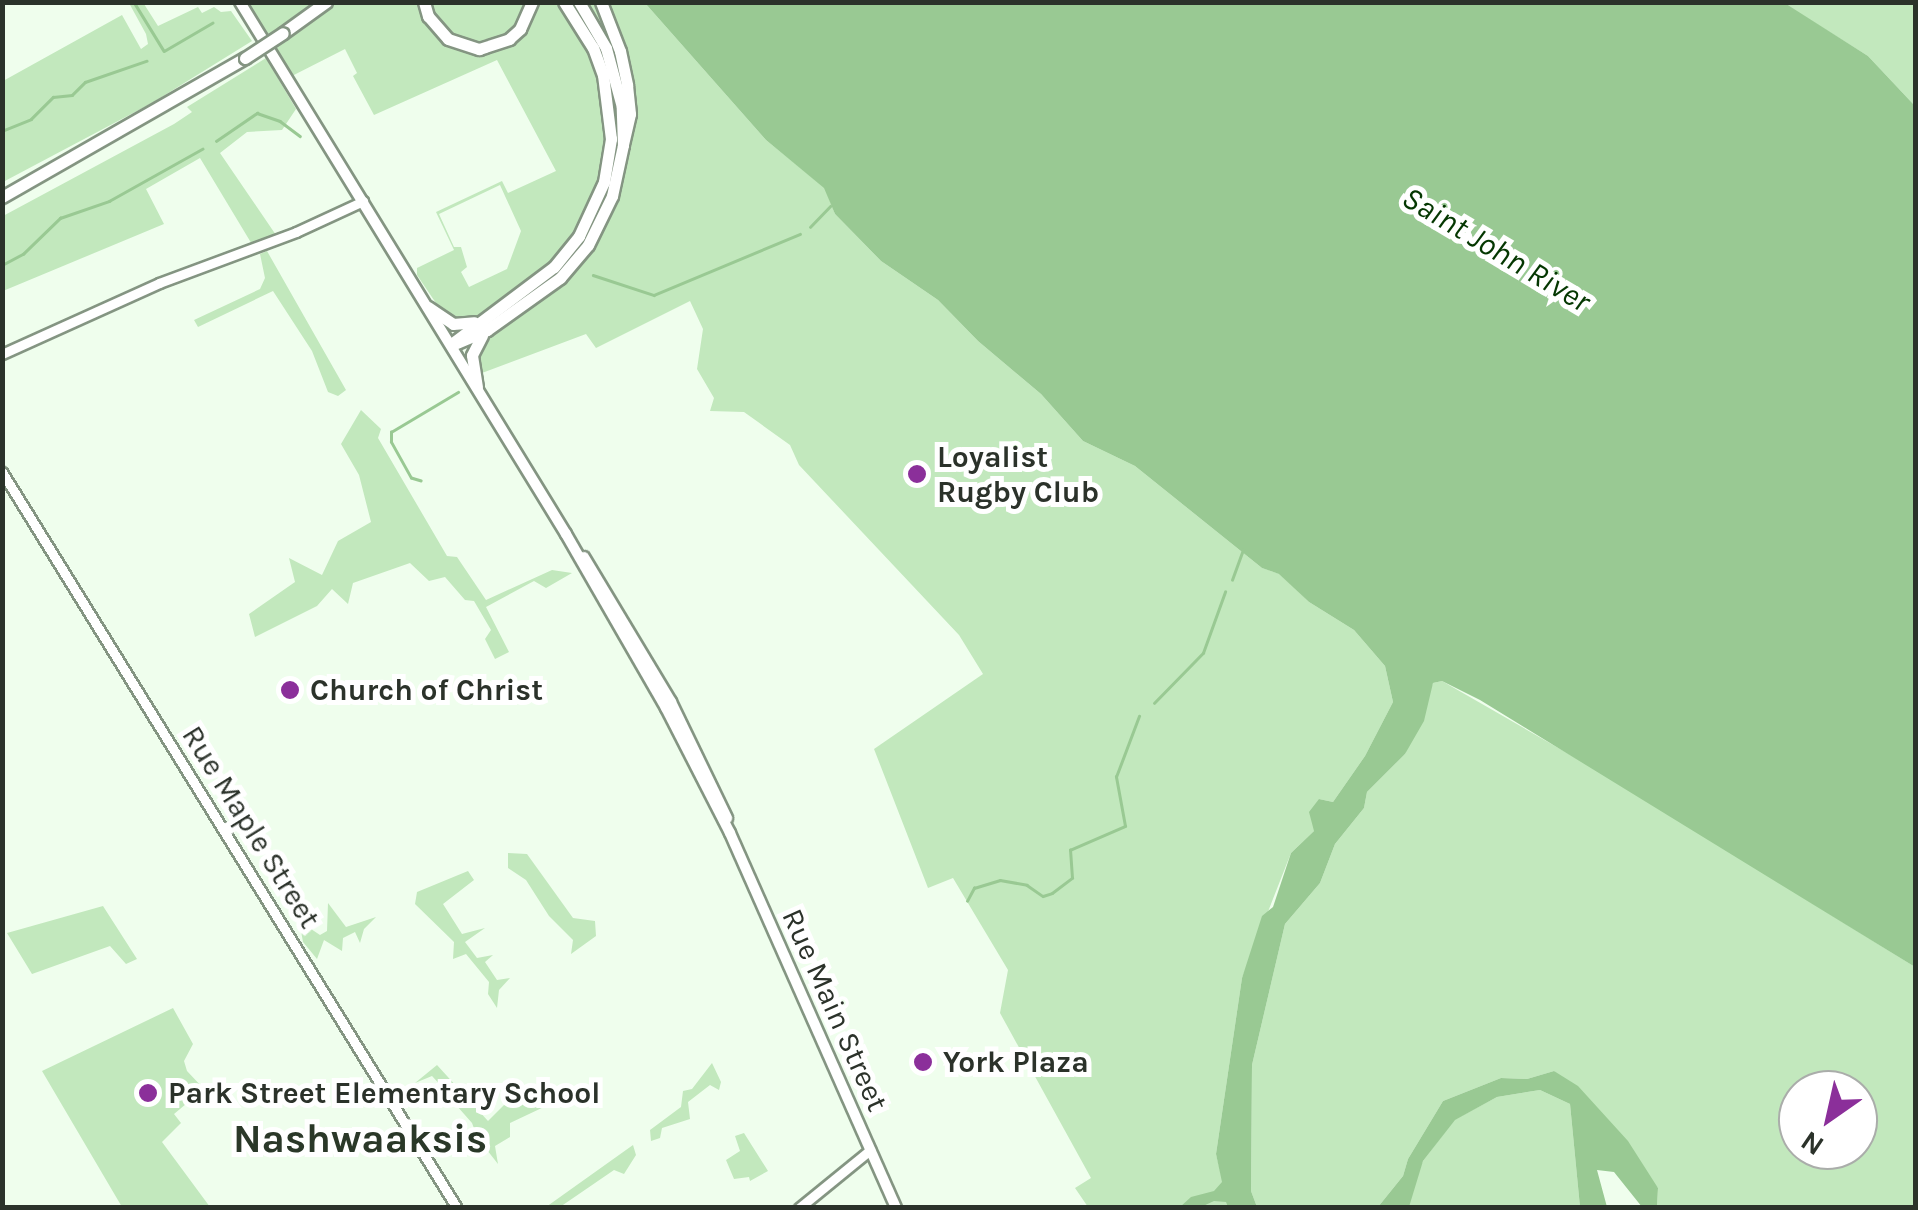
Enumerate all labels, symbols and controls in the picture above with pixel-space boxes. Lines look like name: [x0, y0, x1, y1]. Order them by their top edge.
water label: Saint John River: [1395, 179, 1597, 321]
place label: Loyalist Rugby Club: [937, 439, 1099, 510]
marker: Loyalist Rugby Club: [906, 463, 928, 485]
place label: Church of Christ: [310, 672, 543, 708]
marker: Church of Christ: [279, 679, 301, 701]
street label: Rue Maple Street: [174, 719, 328, 935]
street label: Rue Main Street: [774, 903, 896, 1117]
place label: York Plaza: [943, 1044, 1089, 1080]
marker: York Plaza: [912, 1051, 934, 1073]
north arrow: [1778, 1070, 1878, 1170]
place label: Park Street Elementary School: [168, 1075, 600, 1111]
marker: Park Street Elementary School: [137, 1082, 159, 1104]
district label: Nashwaaksis: [233, 1115, 487, 1163]
text: N: [1795, 1124, 1830, 1163]

